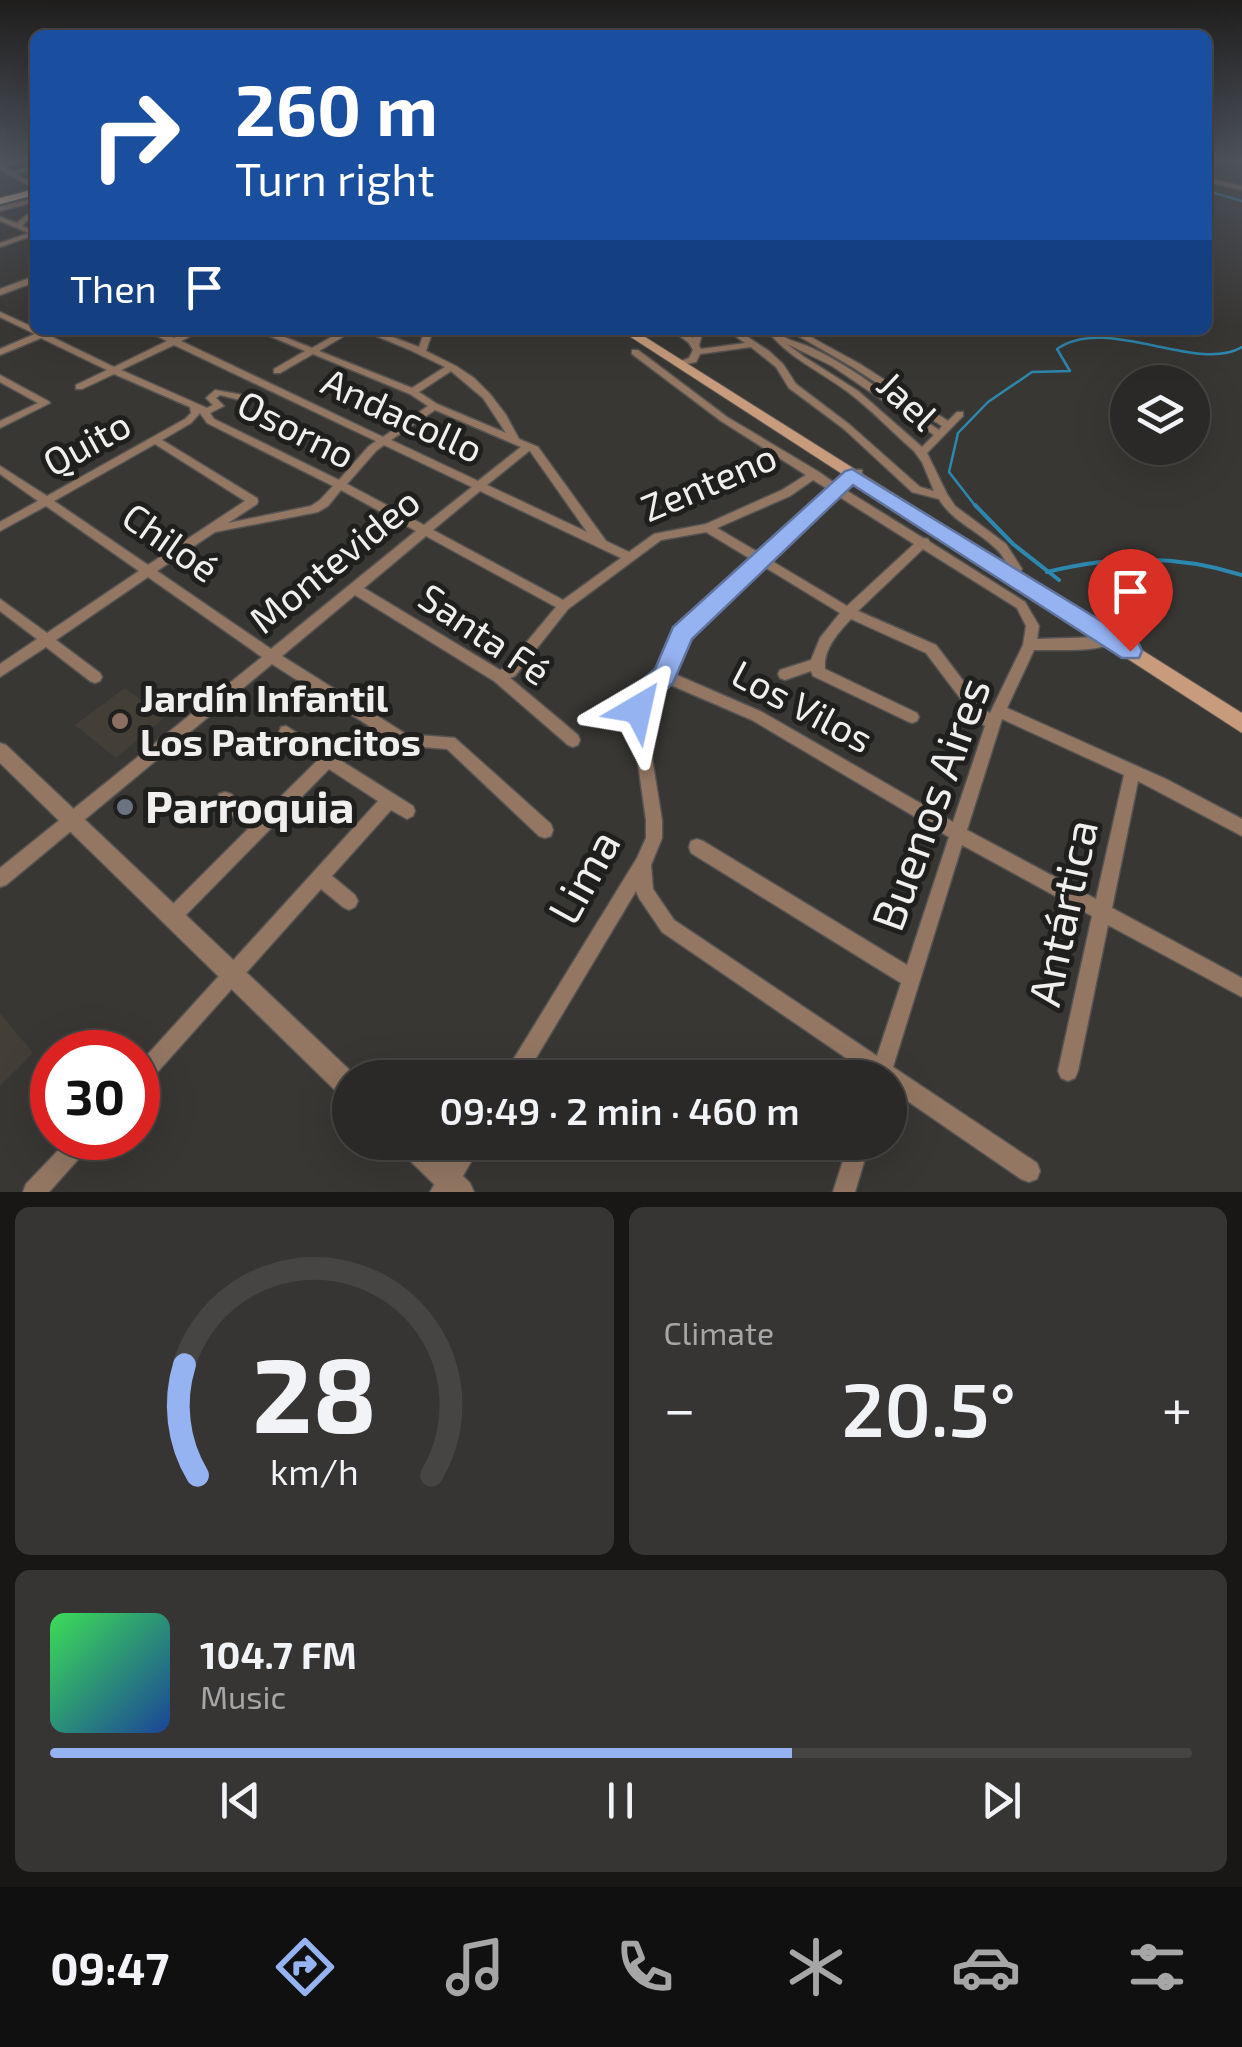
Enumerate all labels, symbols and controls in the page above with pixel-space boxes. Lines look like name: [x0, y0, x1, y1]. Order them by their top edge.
text: 260 m: [235, 66, 438, 150]
icon: right: [70, 70, 200, 200]
text: Turn right: [235, 151, 435, 205]
icon: arrive: [177, 260, 232, 315]
text: Then: [70, 265, 157, 311]
street label: Andacollo: [315, 357, 491, 471]
street label: Jael: [869, 360, 948, 439]
map controls: [1110, 365, 1210, 465]
button: layers: [1110, 365, 1210, 465]
street label: Osorno: [231, 379, 363, 477]
street label: Quito: [34, 400, 138, 485]
street label: Zenteno: [634, 432, 783, 530]
street label: Montevideo: [240, 477, 428, 642]
street label: Chiloé: [114, 492, 228, 591]
pin: [1088, 549, 1173, 652]
icon: arrive: [1103, 564, 1158, 619]
street label: Santa Fé: [411, 573, 559, 694]
street label: Los Vilos: [725, 649, 881, 761]
position arrow: [586, 657, 690, 761]
street label: Buenos Aires: [858, 670, 1000, 937]
place label: Jardín Infantil Los Patroncitos: [140, 674, 421, 764]
marker: Jardín Infantil Los Patroncitos: [109, 710, 131, 732]
place label: Parroquia: [145, 778, 354, 832]
marker: Parroquia: [114, 796, 136, 818]
street label: Antártica: [1015, 815, 1107, 1011]
street label: Lima: [535, 820, 630, 932]
speed limit sign: 30: [30, 1030, 160, 1160]
text: 09:49 · 2 min · 460 m: [439, 1087, 800, 1133]
text: Climate: [664, 1313, 774, 1351]
text: 28: [252, 1329, 377, 1454]
text: 20.5°: [841, 1362, 1016, 1452]
text: −: [664, 1374, 696, 1440]
text: +: [1162, 1374, 1192, 1440]
text: km/h: [270, 1449, 359, 1492]
text: 104.7 FM: [200, 1631, 357, 1677]
text: Music: [200, 1677, 286, 1715]
icon: previous: [213, 1773, 268, 1828]
icon: pause: [593, 1773, 648, 1828]
icon: next: [974, 1773, 1029, 1828]
icon: directions: [270, 1932, 340, 2002]
icon: music: [440, 1932, 510, 2002]
icon: phone: [610, 1932, 680, 2002]
icon: climate: [781, 1932, 851, 2002]
icon: car: [951, 1932, 1021, 2002]
icon: filters: [1122, 1932, 1192, 2002]
text: 09:47: [50, 1940, 169, 1994]

